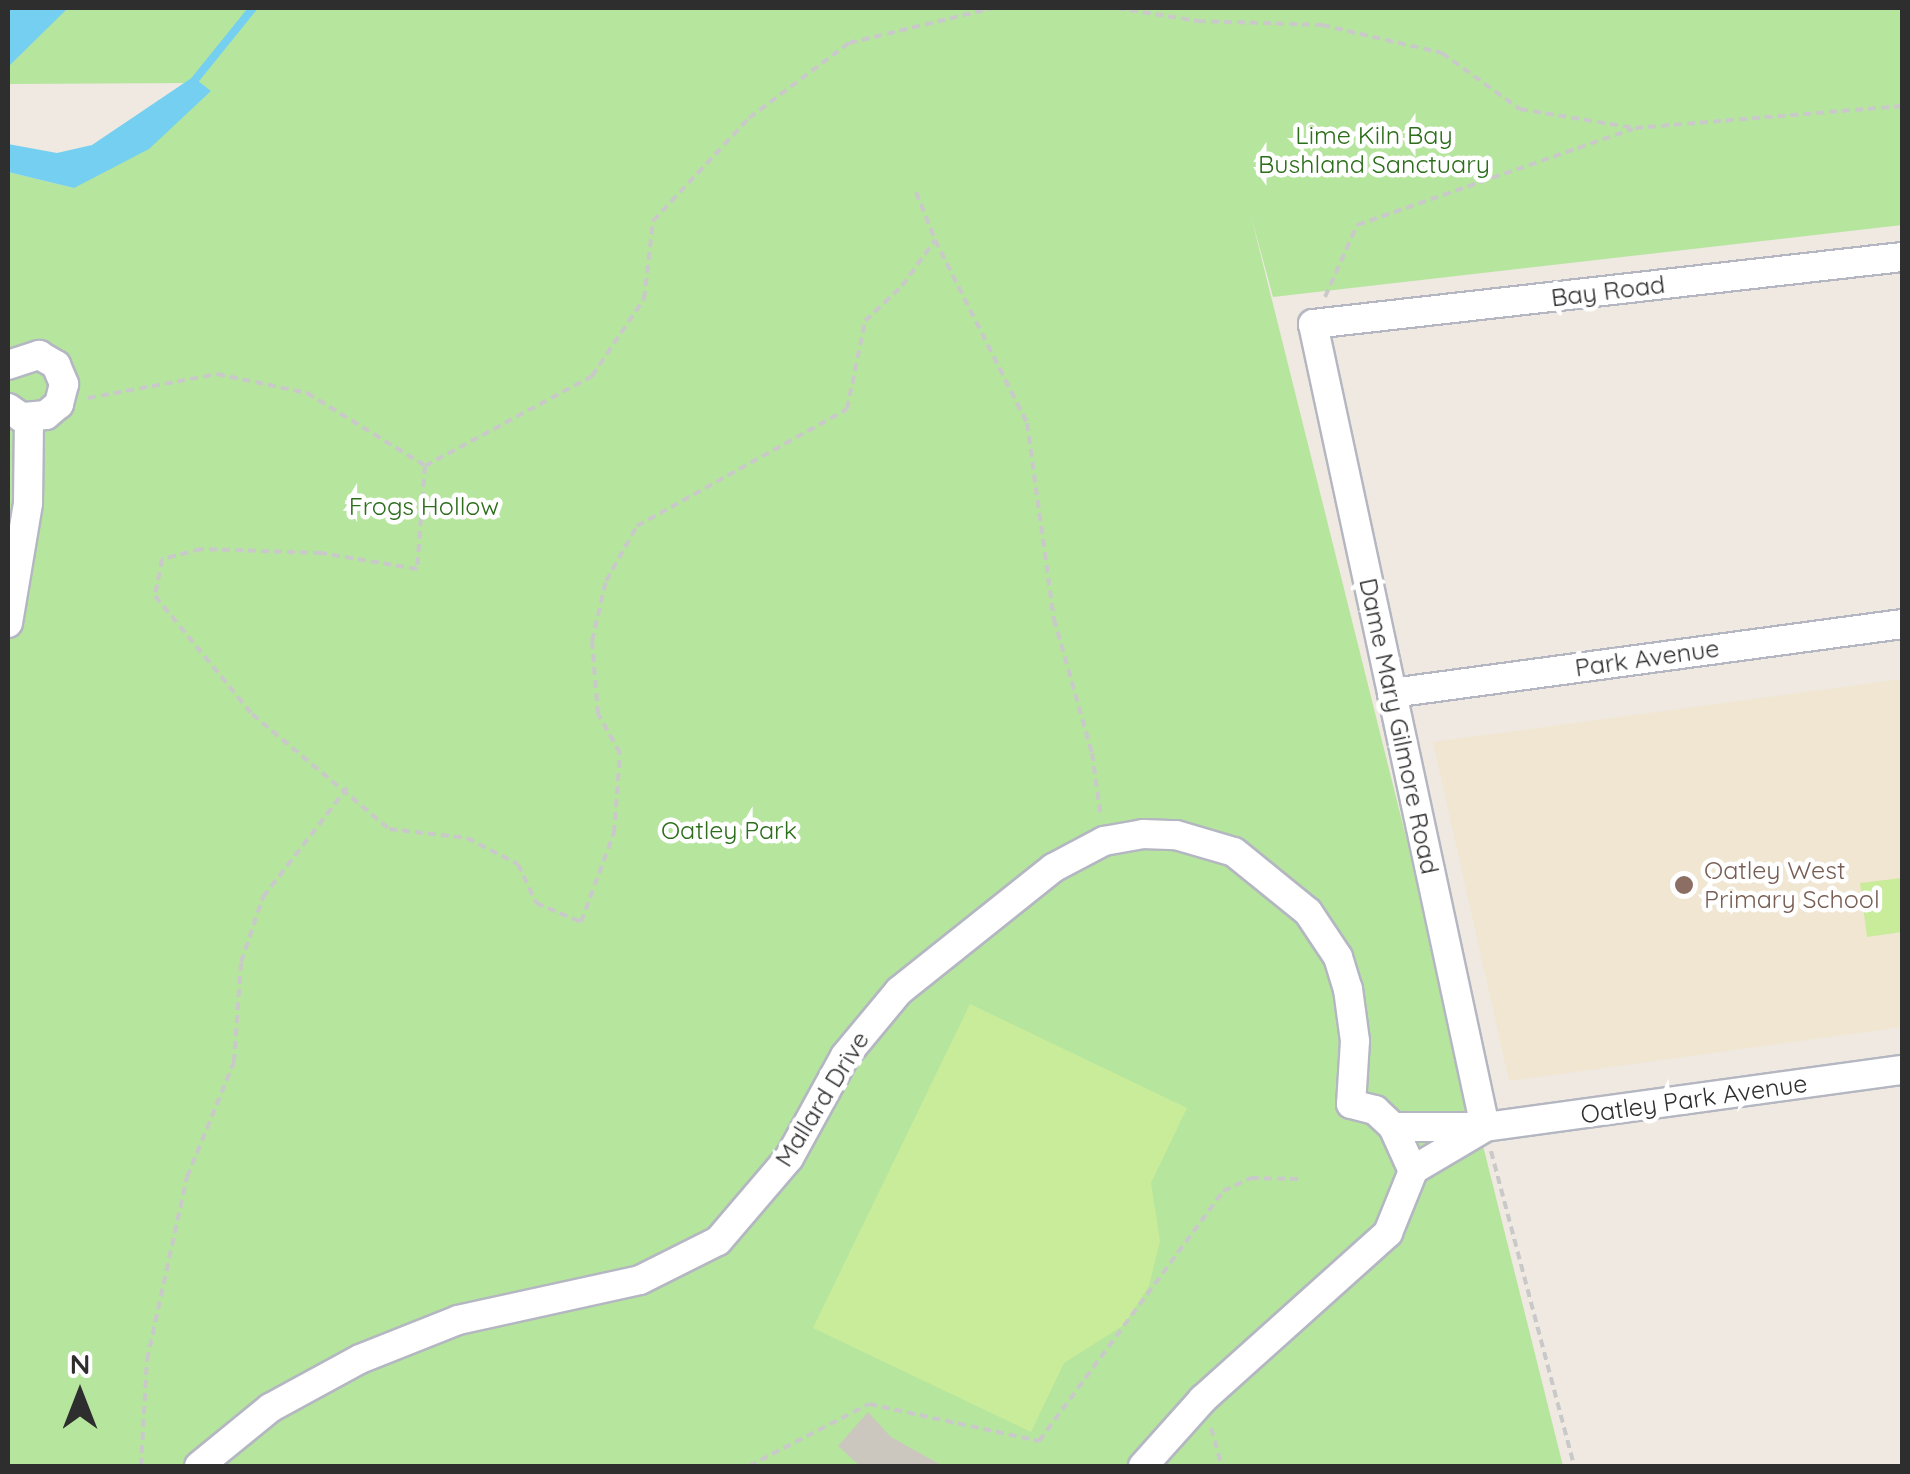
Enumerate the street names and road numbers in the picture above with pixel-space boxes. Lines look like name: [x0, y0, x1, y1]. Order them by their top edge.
street label: Bay Road: [1549, 269, 1667, 313]
street label: Dame Mary Gilmore Road: [1353, 575, 1445, 877]
street label: Park Avenue: [1573, 633, 1721, 683]
street label: Mallard Drive: [769, 1026, 875, 1172]
street label: Oatley Park Avenue: [1579, 1068, 1809, 1130]

